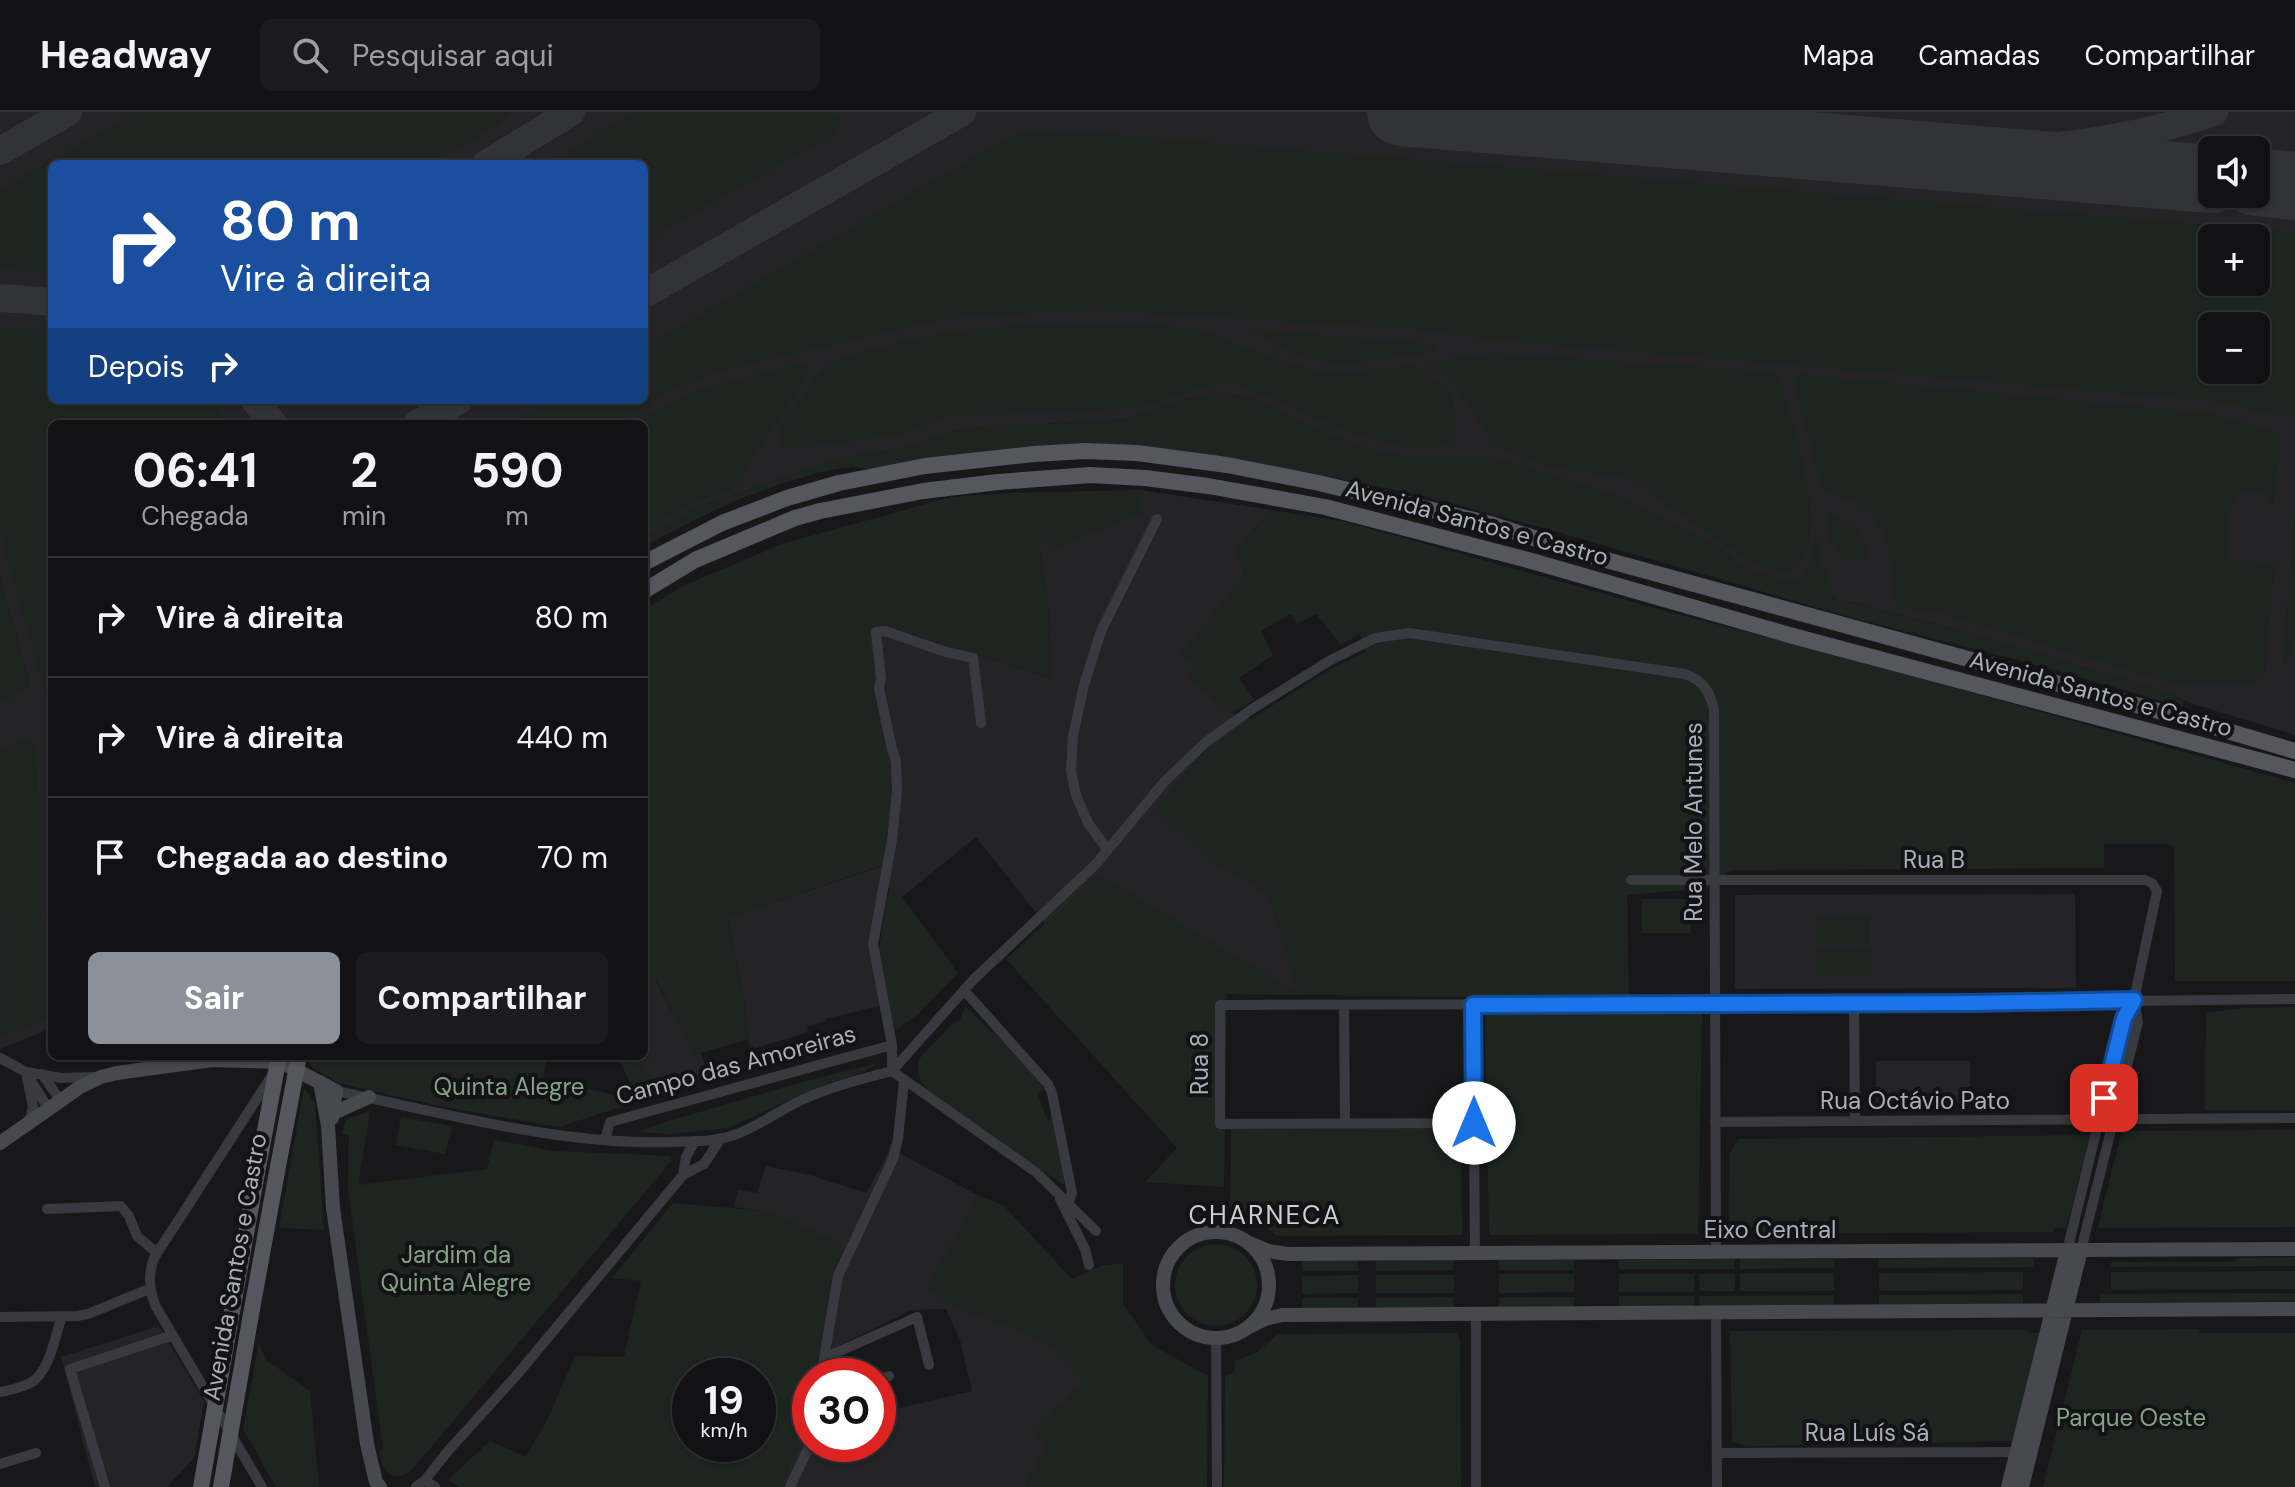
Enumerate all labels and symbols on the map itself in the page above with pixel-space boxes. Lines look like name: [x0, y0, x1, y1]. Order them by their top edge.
street label: Avenida Santos e Castro: [1342, 473, 1612, 573]
street label: Avenida Santos e Castro: [1966, 644, 2236, 744]
street label: Rua Melo Antunes: [1678, 722, 1709, 922]
street label: Rua B: [1903, 844, 1965, 875]
street label: Campo das Amoreiras: [612, 1018, 859, 1111]
street label: Rua 8: [1184, 1033, 1215, 1095]
pin: [2070, 1064, 2138, 1132]
park label: Quinta Alegre: [433, 1071, 585, 1102]
position arrow: [1432, 1081, 1516, 1165]
street label: Rua Octávio Pato: [1820, 1085, 2010, 1116]
street label: Avenida Santos e Castro: [196, 1131, 273, 1403]
district label: CHARNECA: [1188, 1198, 1342, 1232]
street label: Eixo Central: [1704, 1214, 1836, 1245]
park label: Jardim da Quinta Alegre: [380, 1239, 532, 1298]
speed limit sign: 30: [792, 1358, 896, 1462]
park label: Parque Oeste: [2056, 1402, 2206, 1433]
street label: Rua Luís Sá: [1805, 1417, 1929, 1448]

